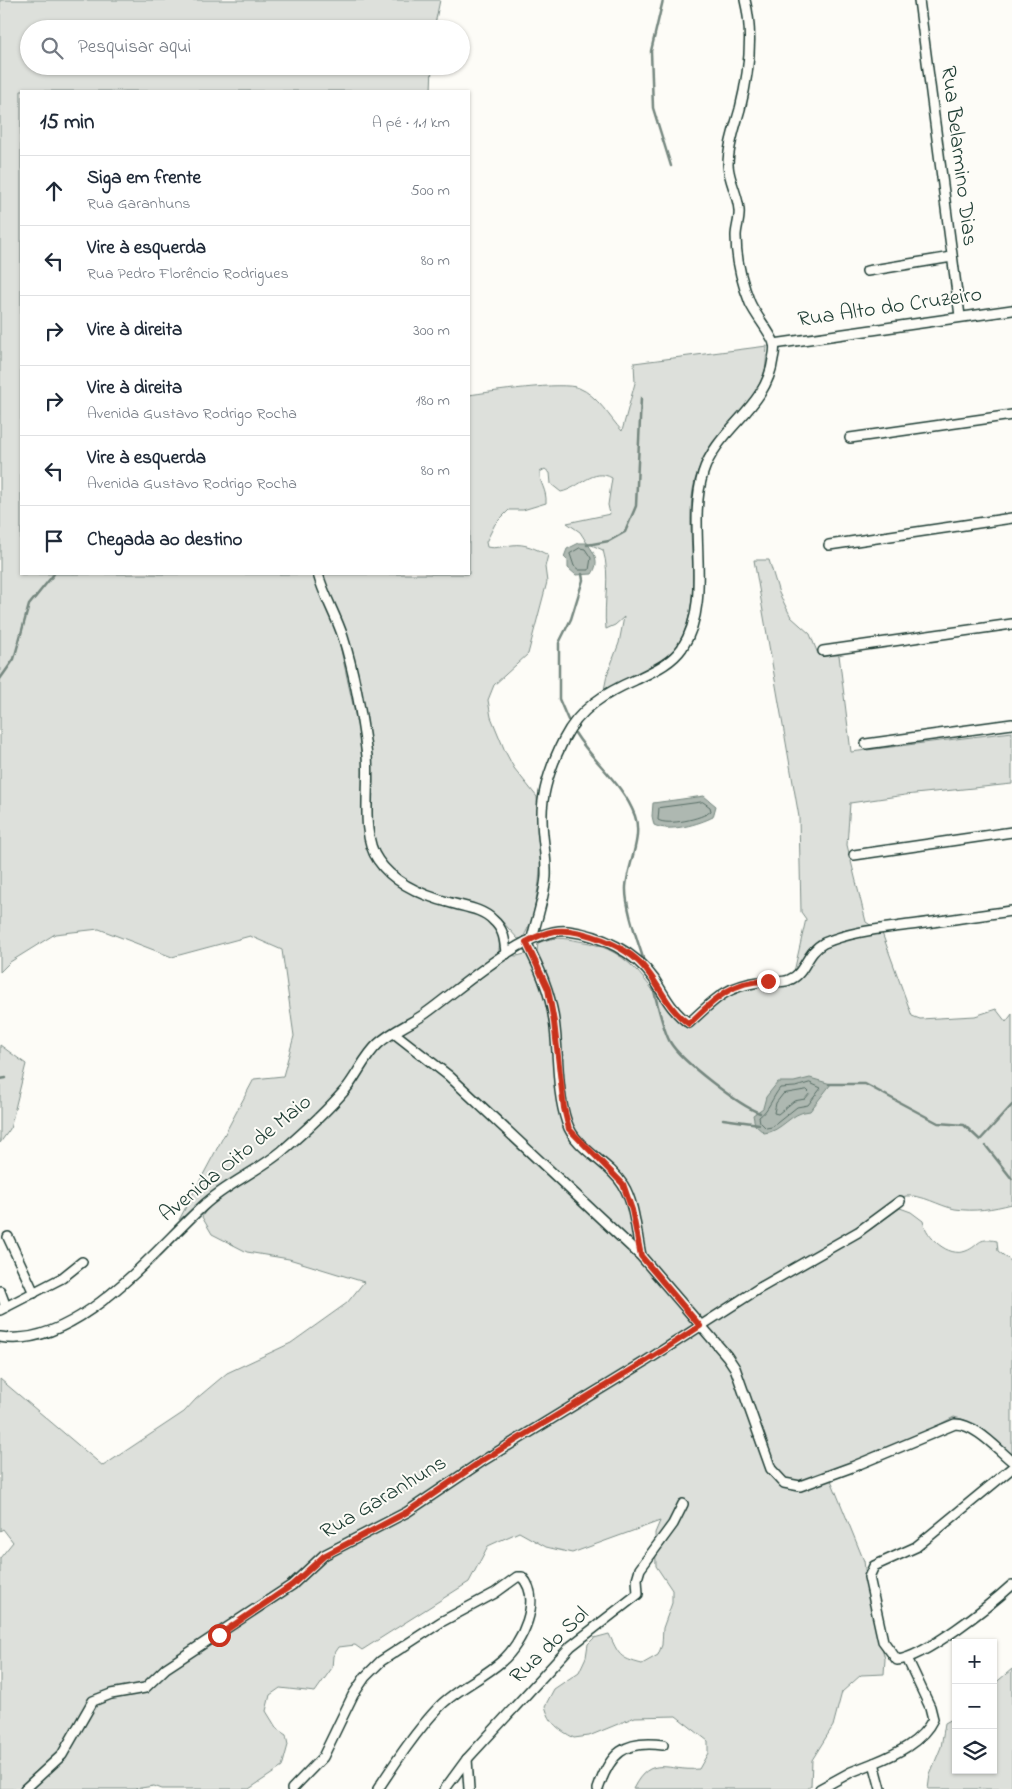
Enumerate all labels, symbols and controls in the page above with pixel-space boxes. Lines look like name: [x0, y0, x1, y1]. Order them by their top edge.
search box: [20, 20, 470, 75]
icon: search: [38, 34, 66, 62]
text: Pesquisar aqui: [78, 34, 191, 61]
street label: Rua Belarmino Dias: [931, 64, 985, 248]
text: 15 min: [40, 108, 94, 138]
text: A pé · 1.1 km: [372, 111, 450, 135]
text: Siga em frente: [87, 165, 201, 192]
icon: ahead: [40, 177, 68, 205]
text: 500 m: [411, 179, 450, 203]
text: Rua Garanhuns: [87, 192, 191, 216]
text: Vire à esquerda: [87, 235, 206, 262]
icon: left: [40, 247, 68, 275]
text: 80 m: [421, 249, 450, 273]
text: Rua Pedro Florêncio Rodrigues: [87, 262, 289, 286]
street label: Rua Alto do Cruzeiro: [796, 279, 984, 337]
icon: right: [40, 317, 68, 345]
text: Vire à direita: [87, 317, 182, 344]
text: 300 m: [413, 319, 450, 343]
text: Vire à direita: [87, 375, 182, 402]
icon: right: [40, 387, 68, 415]
text: 180 m: [416, 389, 450, 413]
text: Avenida Gustavo Rodrigo Rocha: [87, 402, 297, 426]
text: Vire à esquerda: [87, 445, 206, 472]
icon: left: [40, 457, 68, 485]
text: 80 m: [421, 459, 450, 483]
text: Avenida Gustavo Rodrigo Rocha: [87, 472, 297, 496]
icon: arrive: [40, 527, 68, 555]
text: Chegada ao destino: [87, 527, 242, 554]
route end: [757, 970, 780, 993]
street label: Avenida Oito de Maio: [153, 1087, 319, 1231]
street label: Rua Garanhuns: [315, 1448, 453, 1548]
street label: Rua do Sol: [503, 1600, 597, 1692]
route start: [208, 1624, 231, 1647]
map controls: [952, 1639, 997, 1774]
button: +: [952, 1639, 997, 1684]
button: −: [952, 1684, 997, 1729]
button: layers: [952, 1729, 997, 1774]

